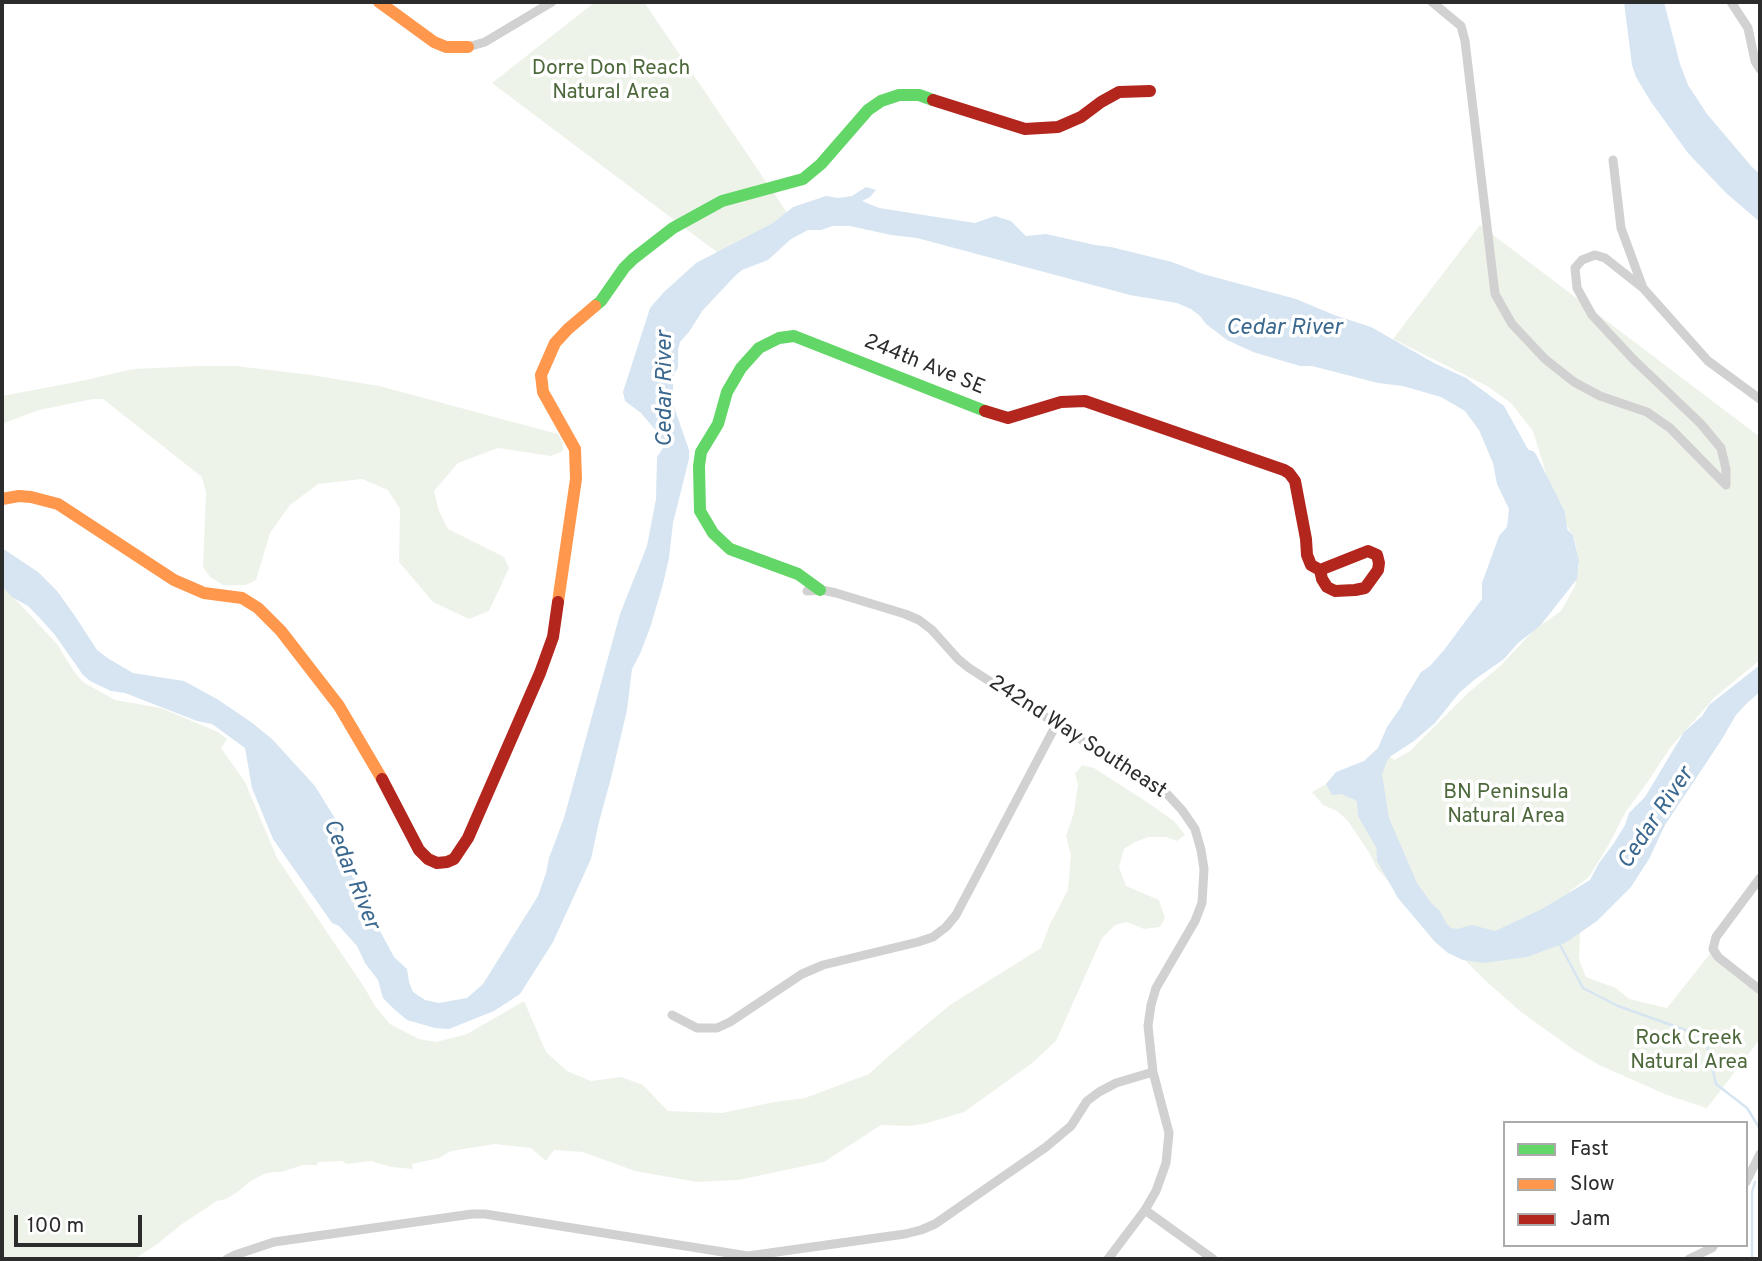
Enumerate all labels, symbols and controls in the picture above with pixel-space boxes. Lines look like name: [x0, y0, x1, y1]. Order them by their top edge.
park label: Dorre Don Reach Natural Area: [532, 57, 690, 107]
water label: Cedar River: [1226, 315, 1342, 343]
street label: 244th Ave SE: [860, 330, 988, 402]
water label: Cedar River: [652, 331, 680, 447]
street label: 242nd Way Southeast: [983, 671, 1171, 805]
water label: Cedar River: [1613, 763, 1701, 875]
park label: BN Peninsula Natural Area: [1443, 781, 1569, 831]
water label: Cedar River: [315, 816, 385, 934]
park label: Rock Creek Natural Area: [1630, 1027, 1748, 1077]
legend: [1503, 1121, 1748, 1247]
text: Fast: [1570, 1136, 1609, 1163]
text: Slow: [1570, 1171, 1615, 1198]
scale bar: [18, 1202, 145, 1246]
text: Jam: [1570, 1206, 1611, 1233]
text: 100 m: [27, 1213, 84, 1240]

